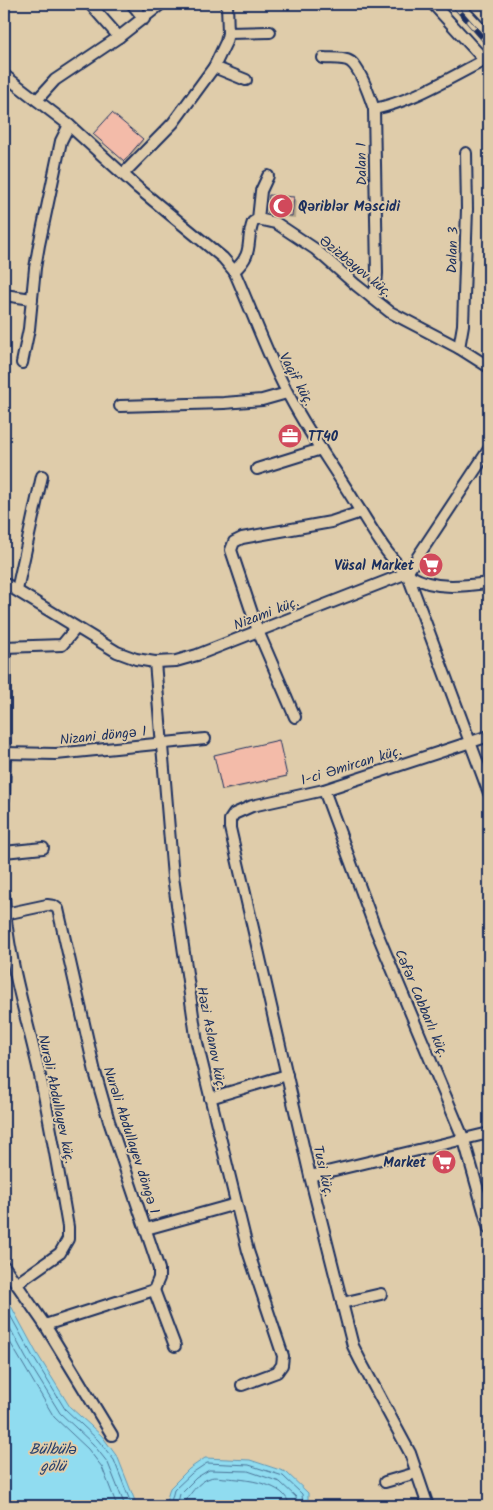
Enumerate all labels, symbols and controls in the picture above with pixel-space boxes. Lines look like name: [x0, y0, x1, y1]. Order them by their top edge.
street label: Dalan 1: [351, 142, 373, 186]
mosque icon: Qəriblər Məscidi: [268, 193, 294, 219]
place label: Qəriblər Məscidi: [298, 196, 401, 218]
street label: Dalan 3: [441, 226, 465, 274]
street label: Əzizbəyov küç.: [314, 230, 397, 303]
street label: Vaqif küç.: [273, 349, 319, 410]
office icon: TT40: [277, 423, 303, 449]
place label: TT40: [308, 426, 339, 448]
supermarket icon: Vüsal Market: [418, 552, 444, 578]
place label: Vüsal Market: [334, 555, 415, 577]
street label: Nizami küç.: [230, 591, 302, 636]
street label: Nizani döngə 1: [59, 720, 148, 751]
street label: 1-ci Əmircan küç.: [298, 740, 404, 792]
street label: Cəfər Cabbarlı küç.: [388, 946, 454, 1061]
street label: Həzi Aslanov küç.: [190, 985, 232, 1092]
street label: Nurəli Abdullayev küç.: [32, 1033, 80, 1166]
street label: Nurəli Abdullayev döngə 1: [97, 1064, 165, 1217]
street label: Tusi küç.: [306, 1143, 340, 1199]
supermarket icon: Market: [431, 1149, 457, 1175]
place label: Market: [383, 1152, 427, 1174]
water label: Bülbülə gölü: [29, 1438, 77, 1479]

